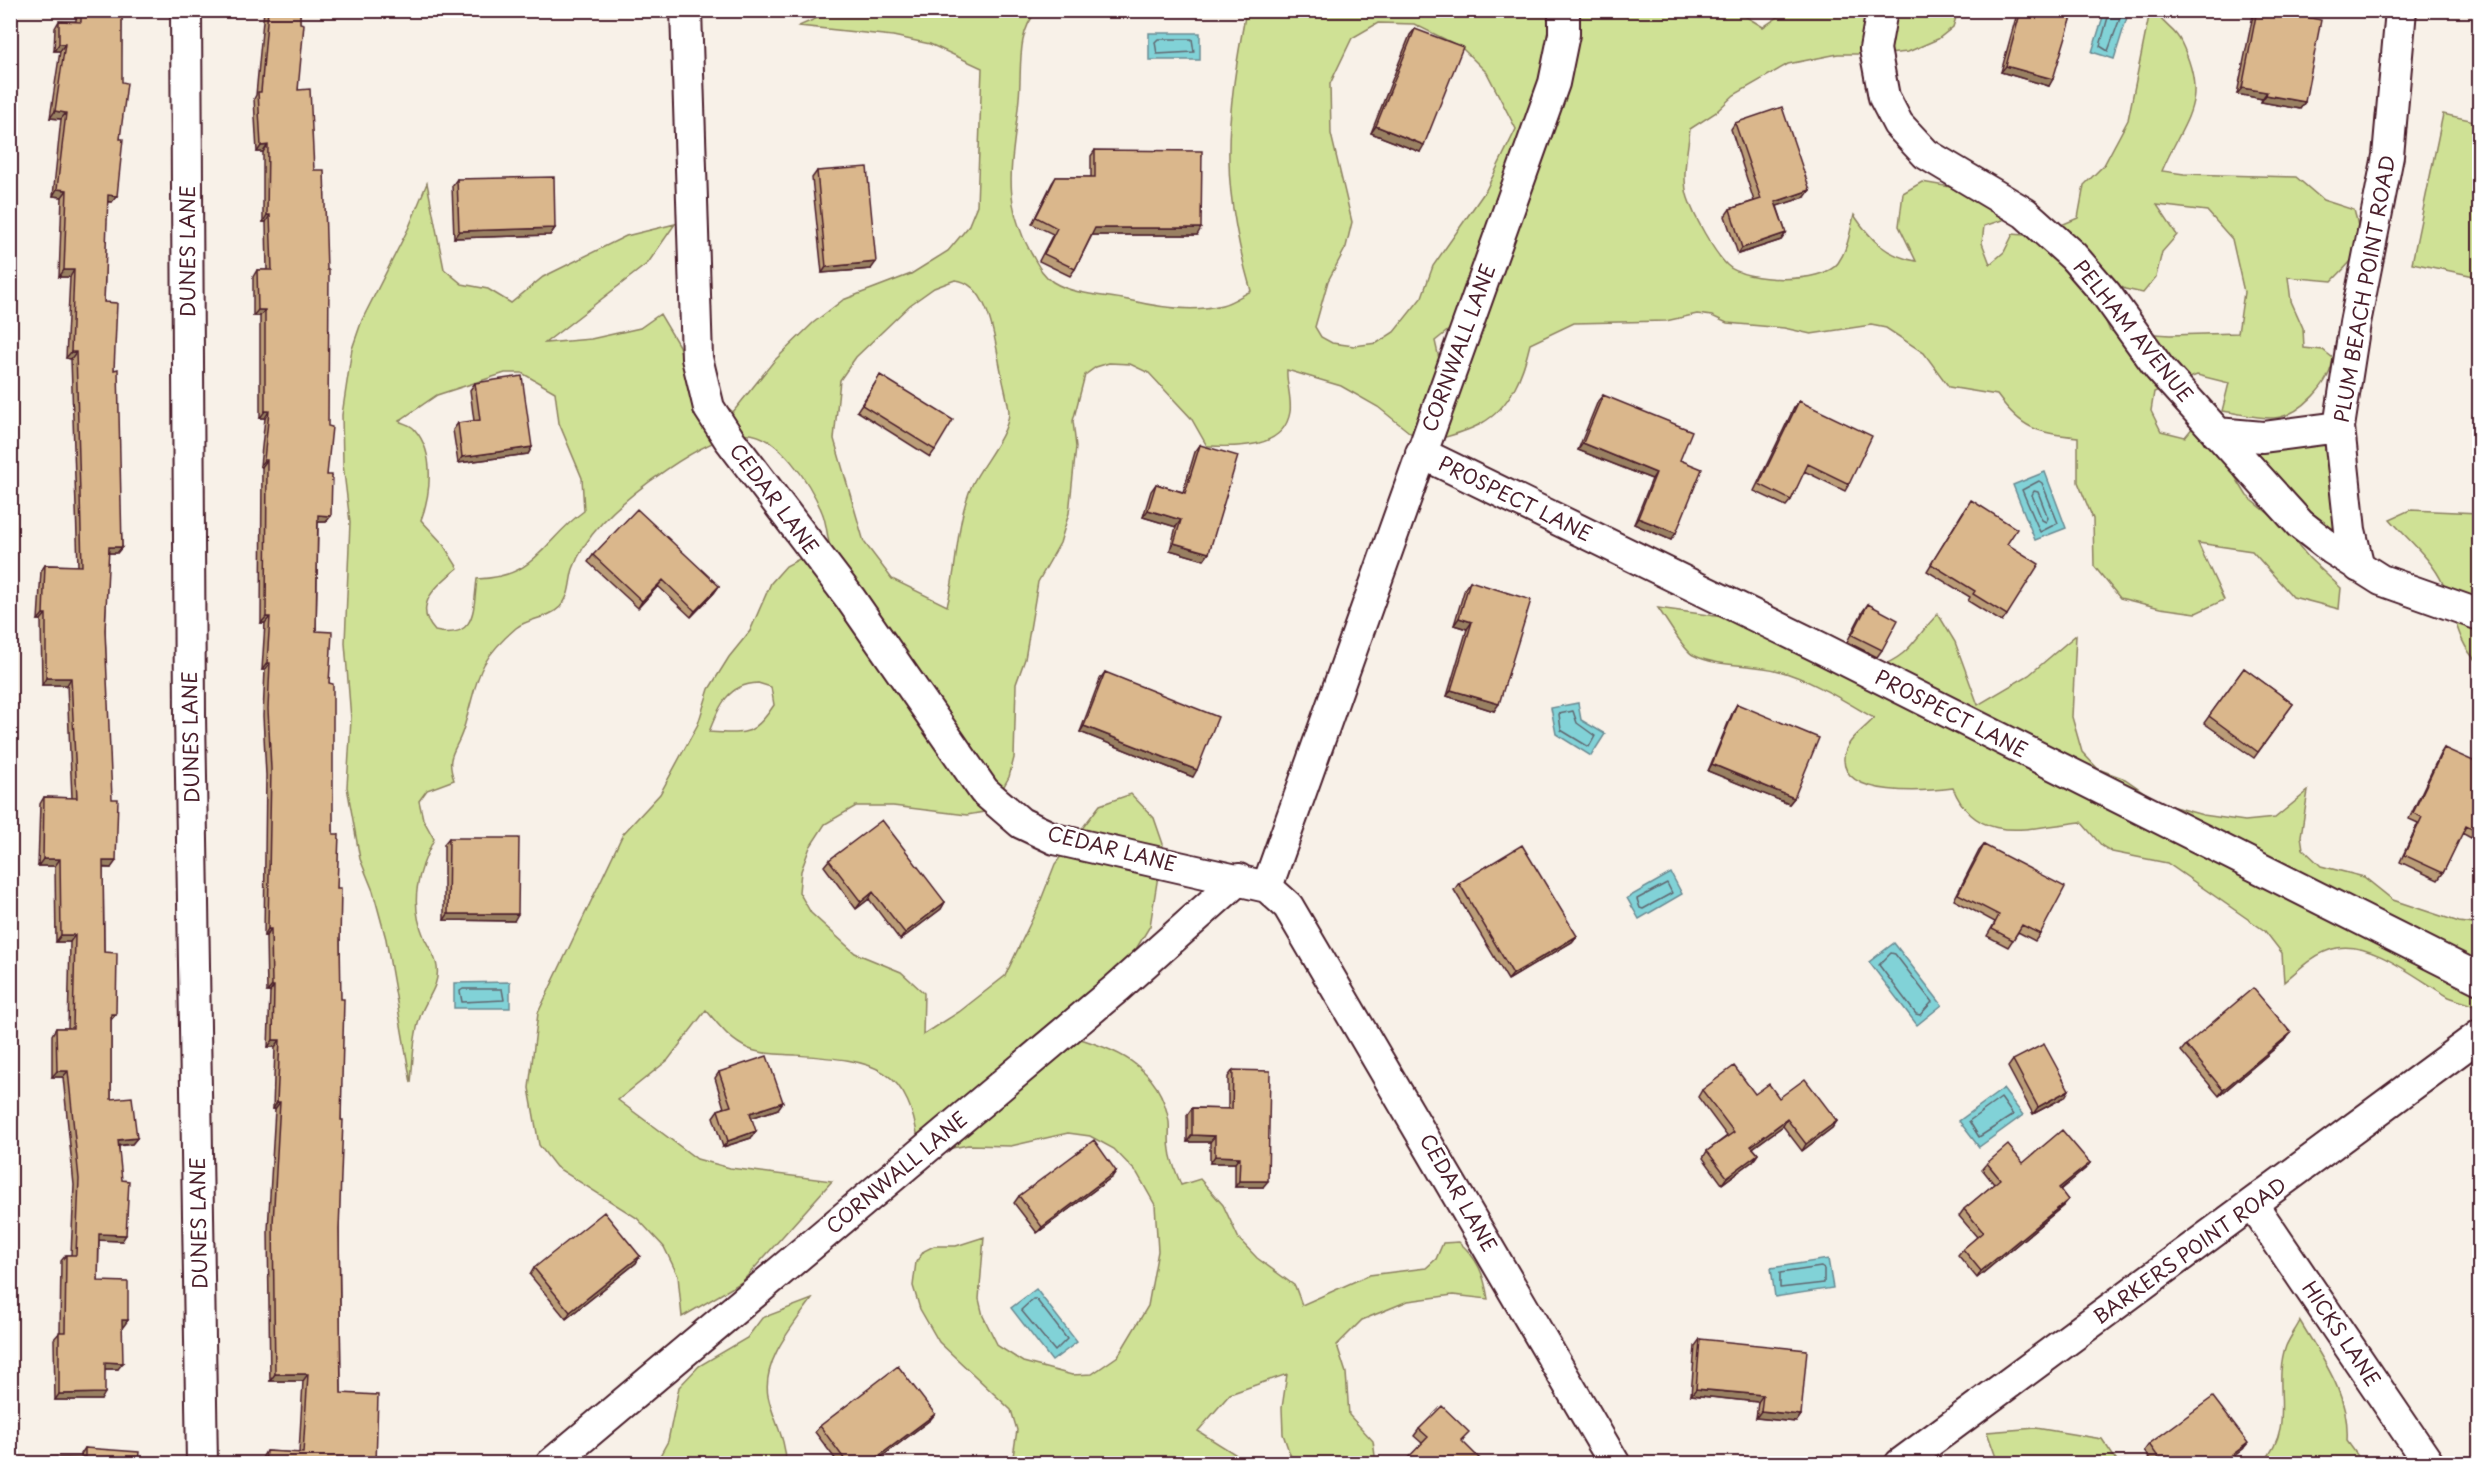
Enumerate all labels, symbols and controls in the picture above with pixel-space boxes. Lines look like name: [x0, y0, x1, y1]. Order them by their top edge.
street label: PLUM BEACH POINT ROAD: [2326, 153, 2402, 425]
street label: DUNES LANE: [172, 185, 202, 317]
street label: PELHAM AVENUE: [2067, 253, 2201, 408]
street label: CORNWALL LANE: [1414, 259, 1502, 436]
street label: CEDAR LANE: [723, 437, 827, 560]
street label: PROSPECT LANE: [1433, 448, 1597, 548]
street label: PROSPECT LANE: [1870, 662, 2033, 765]
street label: DUNES LANE: [174, 671, 206, 803]
street label: CEDAR LANE: [1044, 817, 1180, 879]
street label: CORNWALL LANE: [819, 1104, 974, 1241]
street label: CEDAR LANE: [1413, 1128, 1505, 1257]
street label: DUNES LANE: [182, 1157, 214, 1289]
street label: BARKERS POINT ROAD: [2086, 1170, 2292, 1331]
street label: HICKS LANE: [2295, 1275, 2388, 1392]

